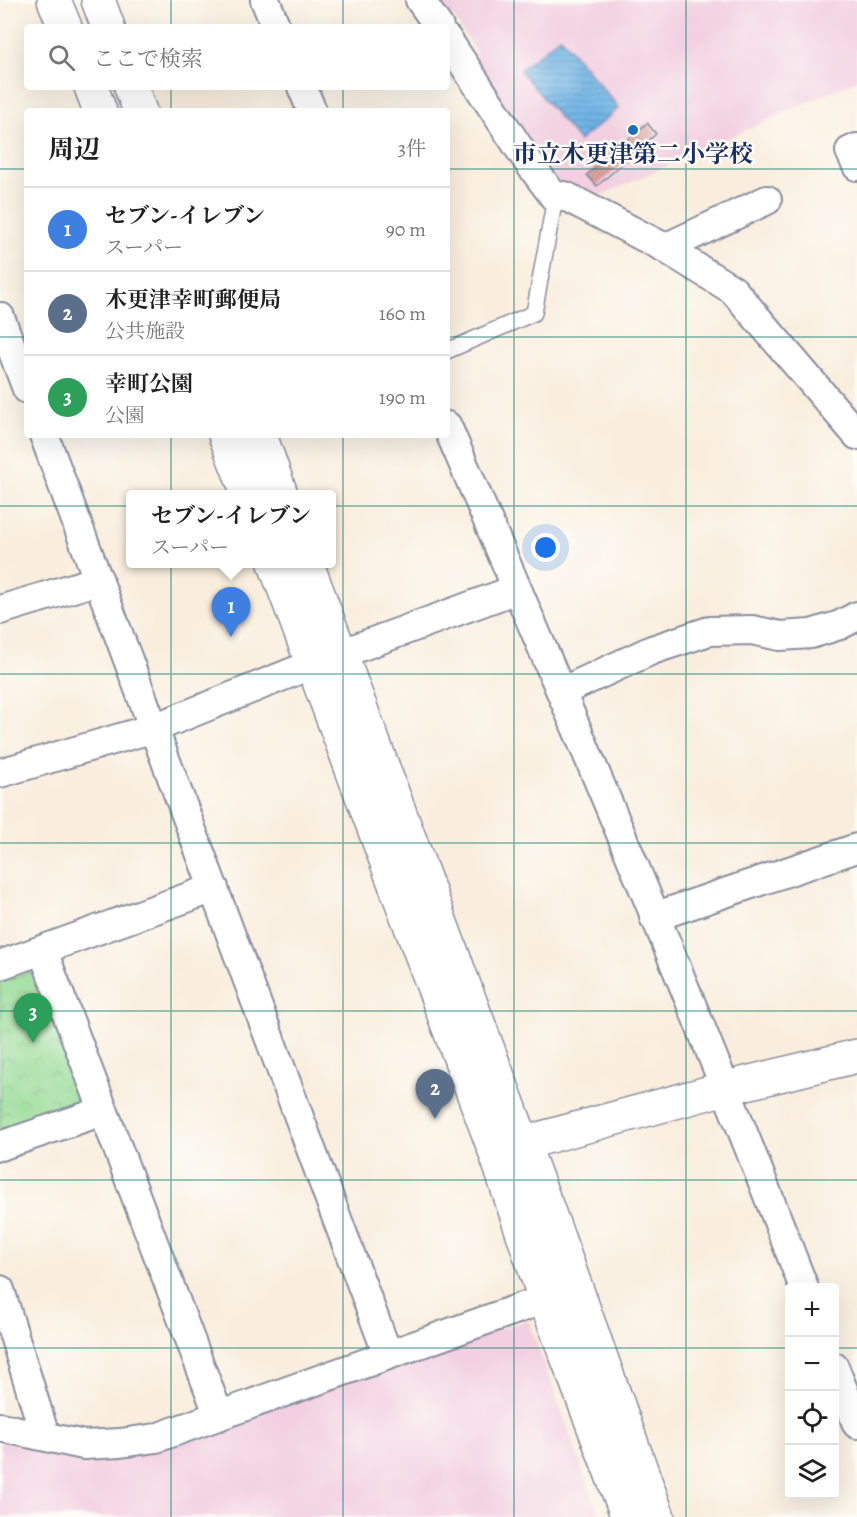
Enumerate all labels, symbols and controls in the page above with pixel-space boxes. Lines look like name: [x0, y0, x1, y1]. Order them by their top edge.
search box: [24, 24, 450, 90]
icon: search: [45, 41, 78, 74]
text: ここで検索: [93, 44, 203, 74]
marker: 市立木更津第二小学校: [626, 123, 640, 137]
text: 周辺: [48, 132, 100, 167]
text: 3件: [398, 135, 426, 162]
place label: 市立木更津第二小学校: [513, 138, 753, 170]
text: セブン-イレブン: [105, 201, 265, 231]
text: 1: [64, 216, 71, 243]
text: 90 m: [386, 216, 426, 243]
text: スーパー: [105, 234, 183, 261]
text: 木更津幸町郵便局: [105, 285, 281, 315]
text: 2: [63, 300, 72, 327]
text: 160 m: [379, 300, 426, 327]
text: 公共施設: [105, 318, 185, 345]
text: 幸町公園: [105, 369, 193, 399]
text: 3: [63, 384, 72, 411]
text: 190 m: [379, 384, 426, 411]
text: 公園: [105, 402, 145, 429]
popup: [126, 490, 336, 568]
text: セブン-イレブン: [151, 501, 311, 531]
your location: [531, 533, 560, 562]
text: スーパー: [151, 534, 229, 561]
pin: 1: [212, 588, 250, 637]
pin: 3: [14, 994, 52, 1043]
pin: 2: [416, 1070, 454, 1119]
map controls: [785, 1283, 839, 1499]
button: +: [785, 1283, 839, 1337]
button: −: [785, 1337, 839, 1391]
button: locate: [785, 1391, 839, 1445]
button: layers: [785, 1445, 839, 1499]

